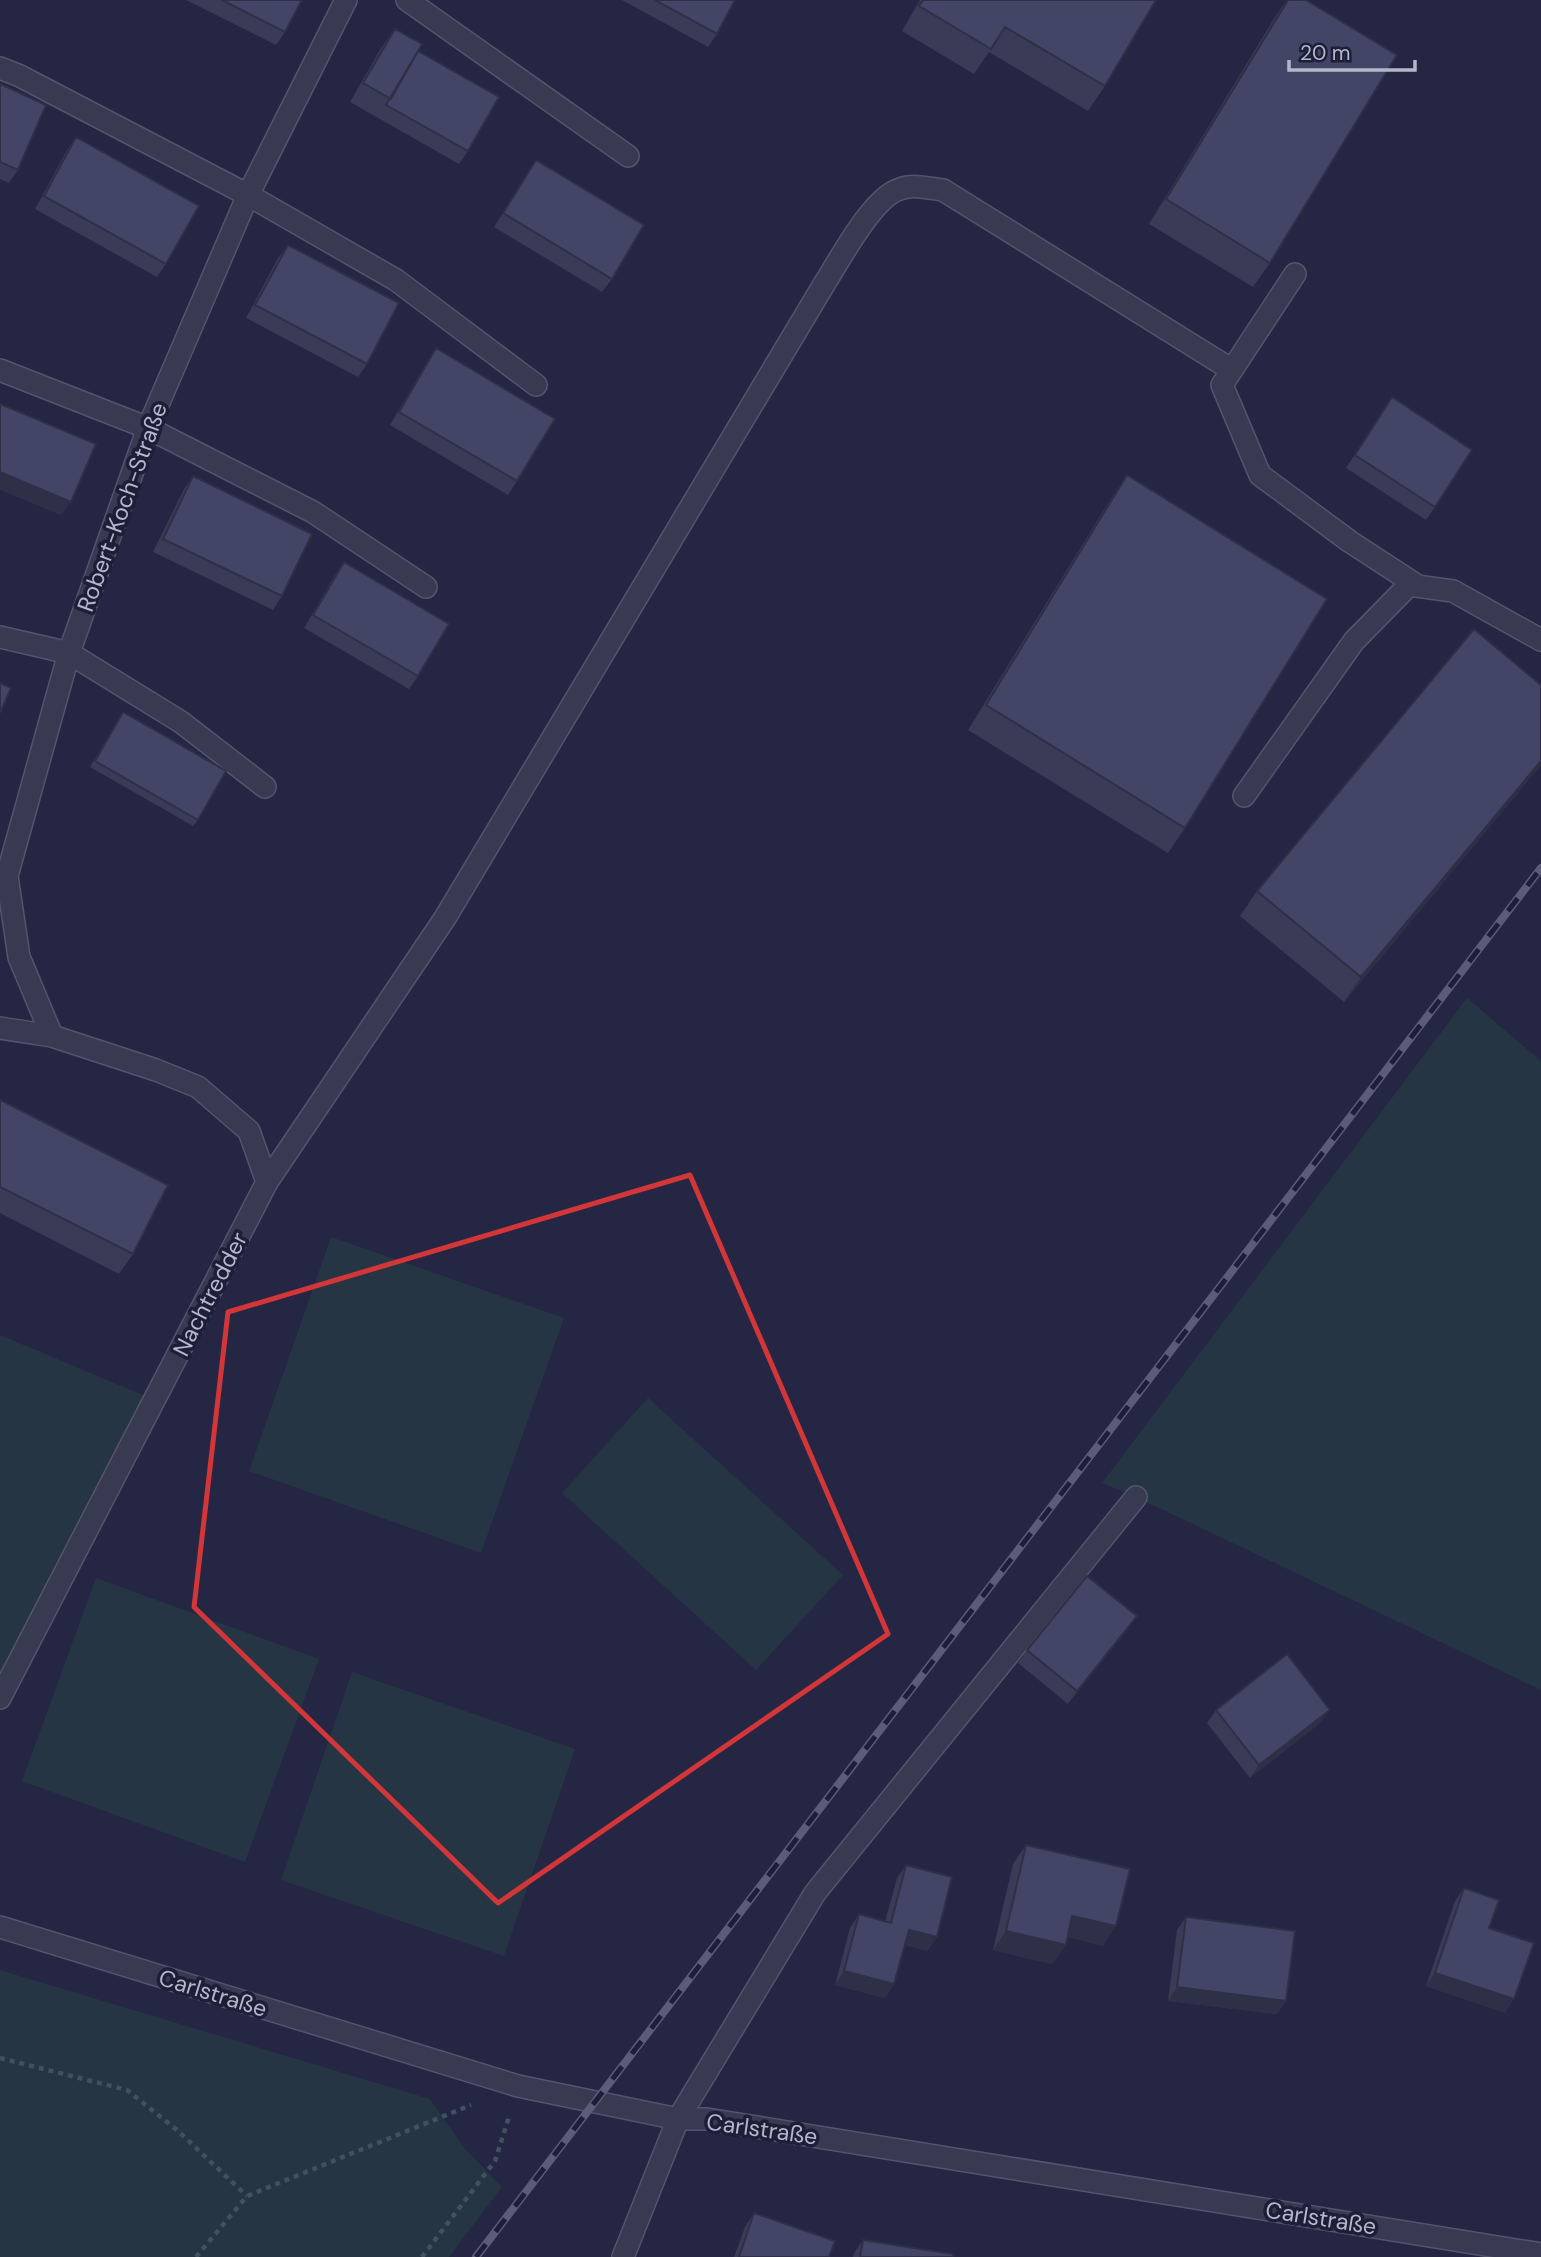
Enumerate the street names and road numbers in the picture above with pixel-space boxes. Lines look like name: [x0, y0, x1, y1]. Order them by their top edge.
street label: Robert-Koch-Straße: [70, 398, 174, 616]
street label: Nachtredder: [166, 1227, 254, 1361]
street label: Carlstraße: [155, 1962, 271, 2024]
street label: Carlstraße: [705, 2106, 819, 2152]
street label: Carlstraße: [1264, 2194, 1378, 2242]

